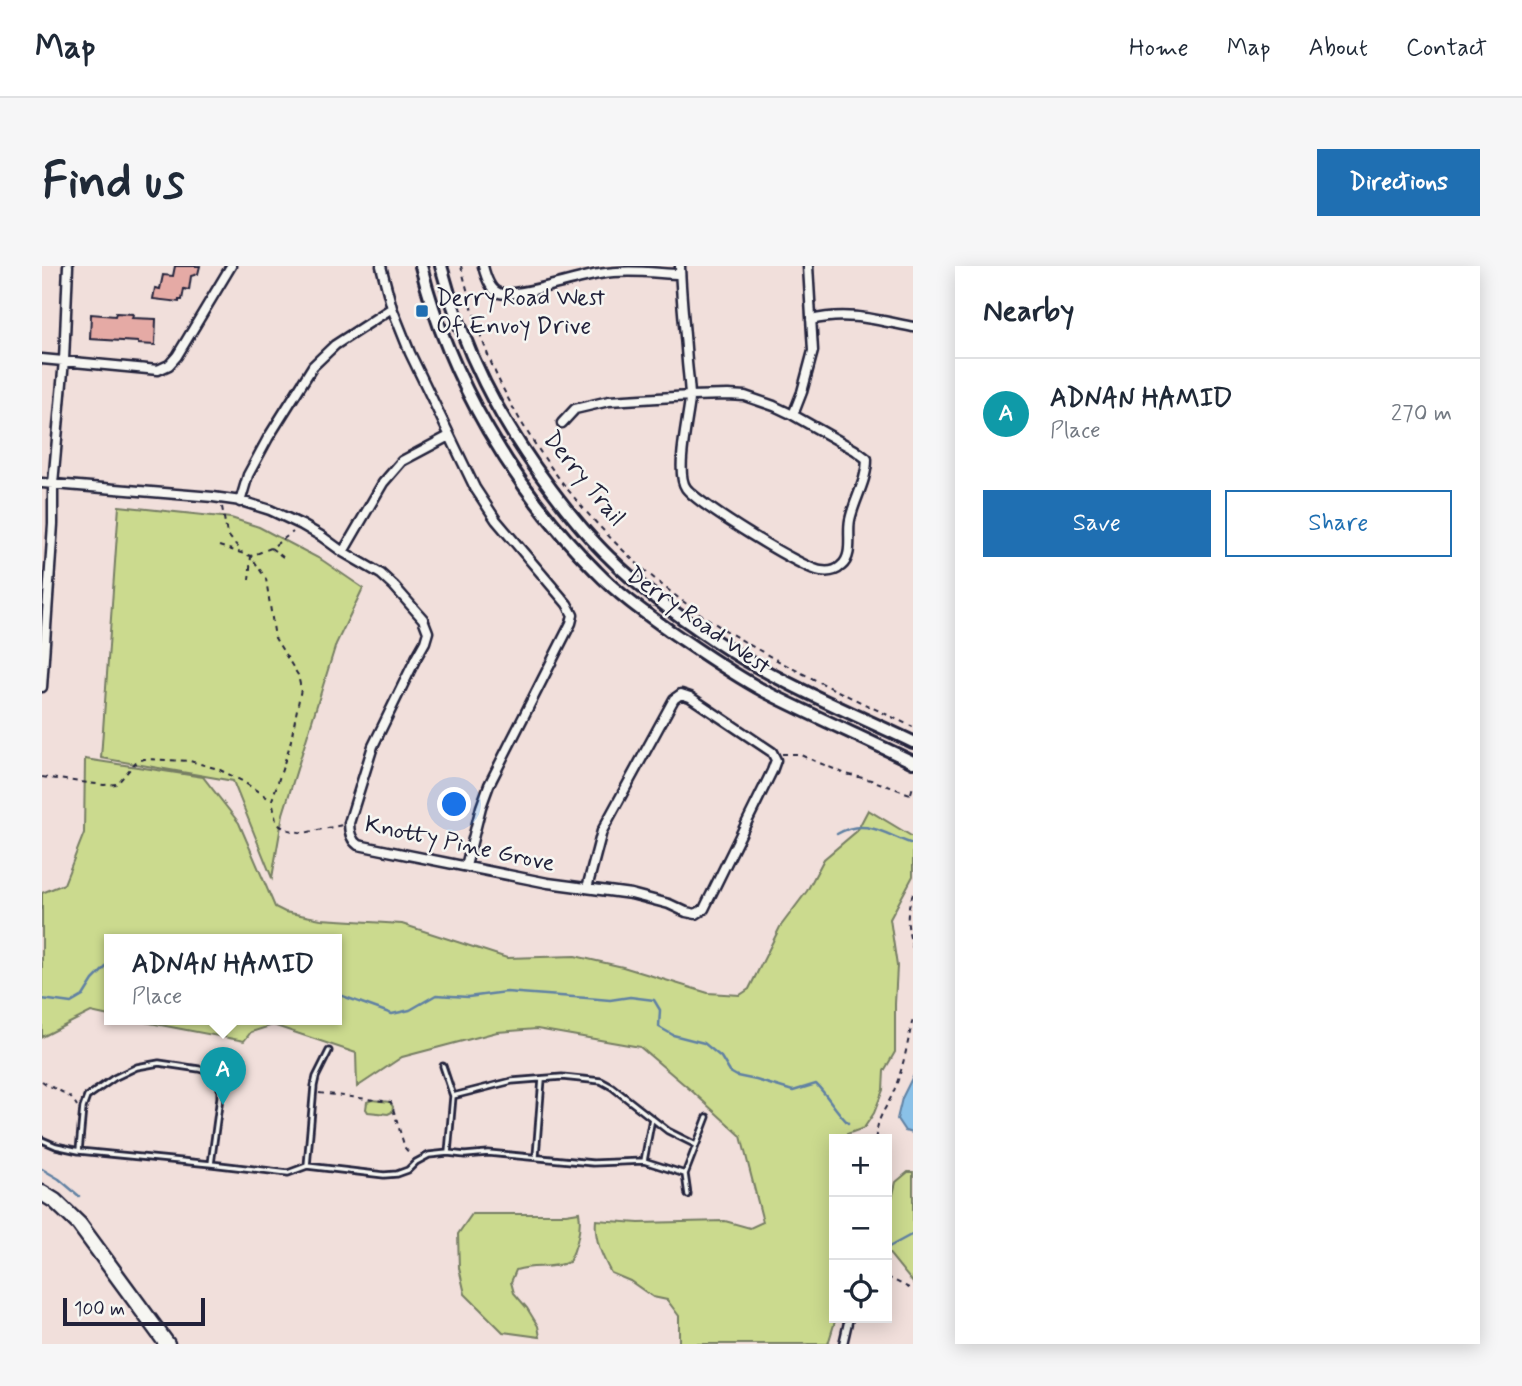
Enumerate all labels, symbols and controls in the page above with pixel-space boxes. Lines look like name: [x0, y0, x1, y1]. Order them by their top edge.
text: Map: [35, 26, 95, 70]
text: Home: [1129, 33, 1189, 64]
text: Map: [1227, 33, 1271, 64]
text: About: [1309, 33, 1368, 64]
text: Contact: [1406, 33, 1487, 64]
button: Directions: [1317, 149, 1480, 216]
text: Find us: [42, 150, 185, 215]
place label: Derry Road West Of Envoy Drive: [436, 283, 606, 342]
text: Nearby: [983, 292, 1074, 331]
marker: Derry Road West Of Envoy Drive: [414, 303, 430, 319]
text: ADNAN HAMID: [1050, 382, 1233, 416]
text: A: [998, 399, 1014, 429]
text: 270 m: [1391, 399, 1452, 429]
text: Place: [1050, 416, 1101, 446]
street label: Derry Trail: [536, 425, 632, 533]
button: Save: [983, 490, 1211, 557]
button: Share: [1225, 490, 1452, 557]
street label: Derry Road West: [620, 560, 777, 683]
your location: [437, 787, 471, 821]
street label: Knotty Pine Grove: [362, 809, 558, 880]
popup: [104, 934, 342, 1025]
text: ADNAN HAMID: [132, 948, 314, 982]
text: Place: [132, 982, 182, 1012]
pin: A: [200, 1047, 246, 1105]
map controls: [829, 1134, 892, 1323]
button: +: [829, 1134, 892, 1197]
button: −: [829, 1197, 892, 1260]
button: locate: [829, 1260, 892, 1323]
scale bar: [63, 1295, 205, 1327]
text: 100 m: [74, 1297, 125, 1322]

